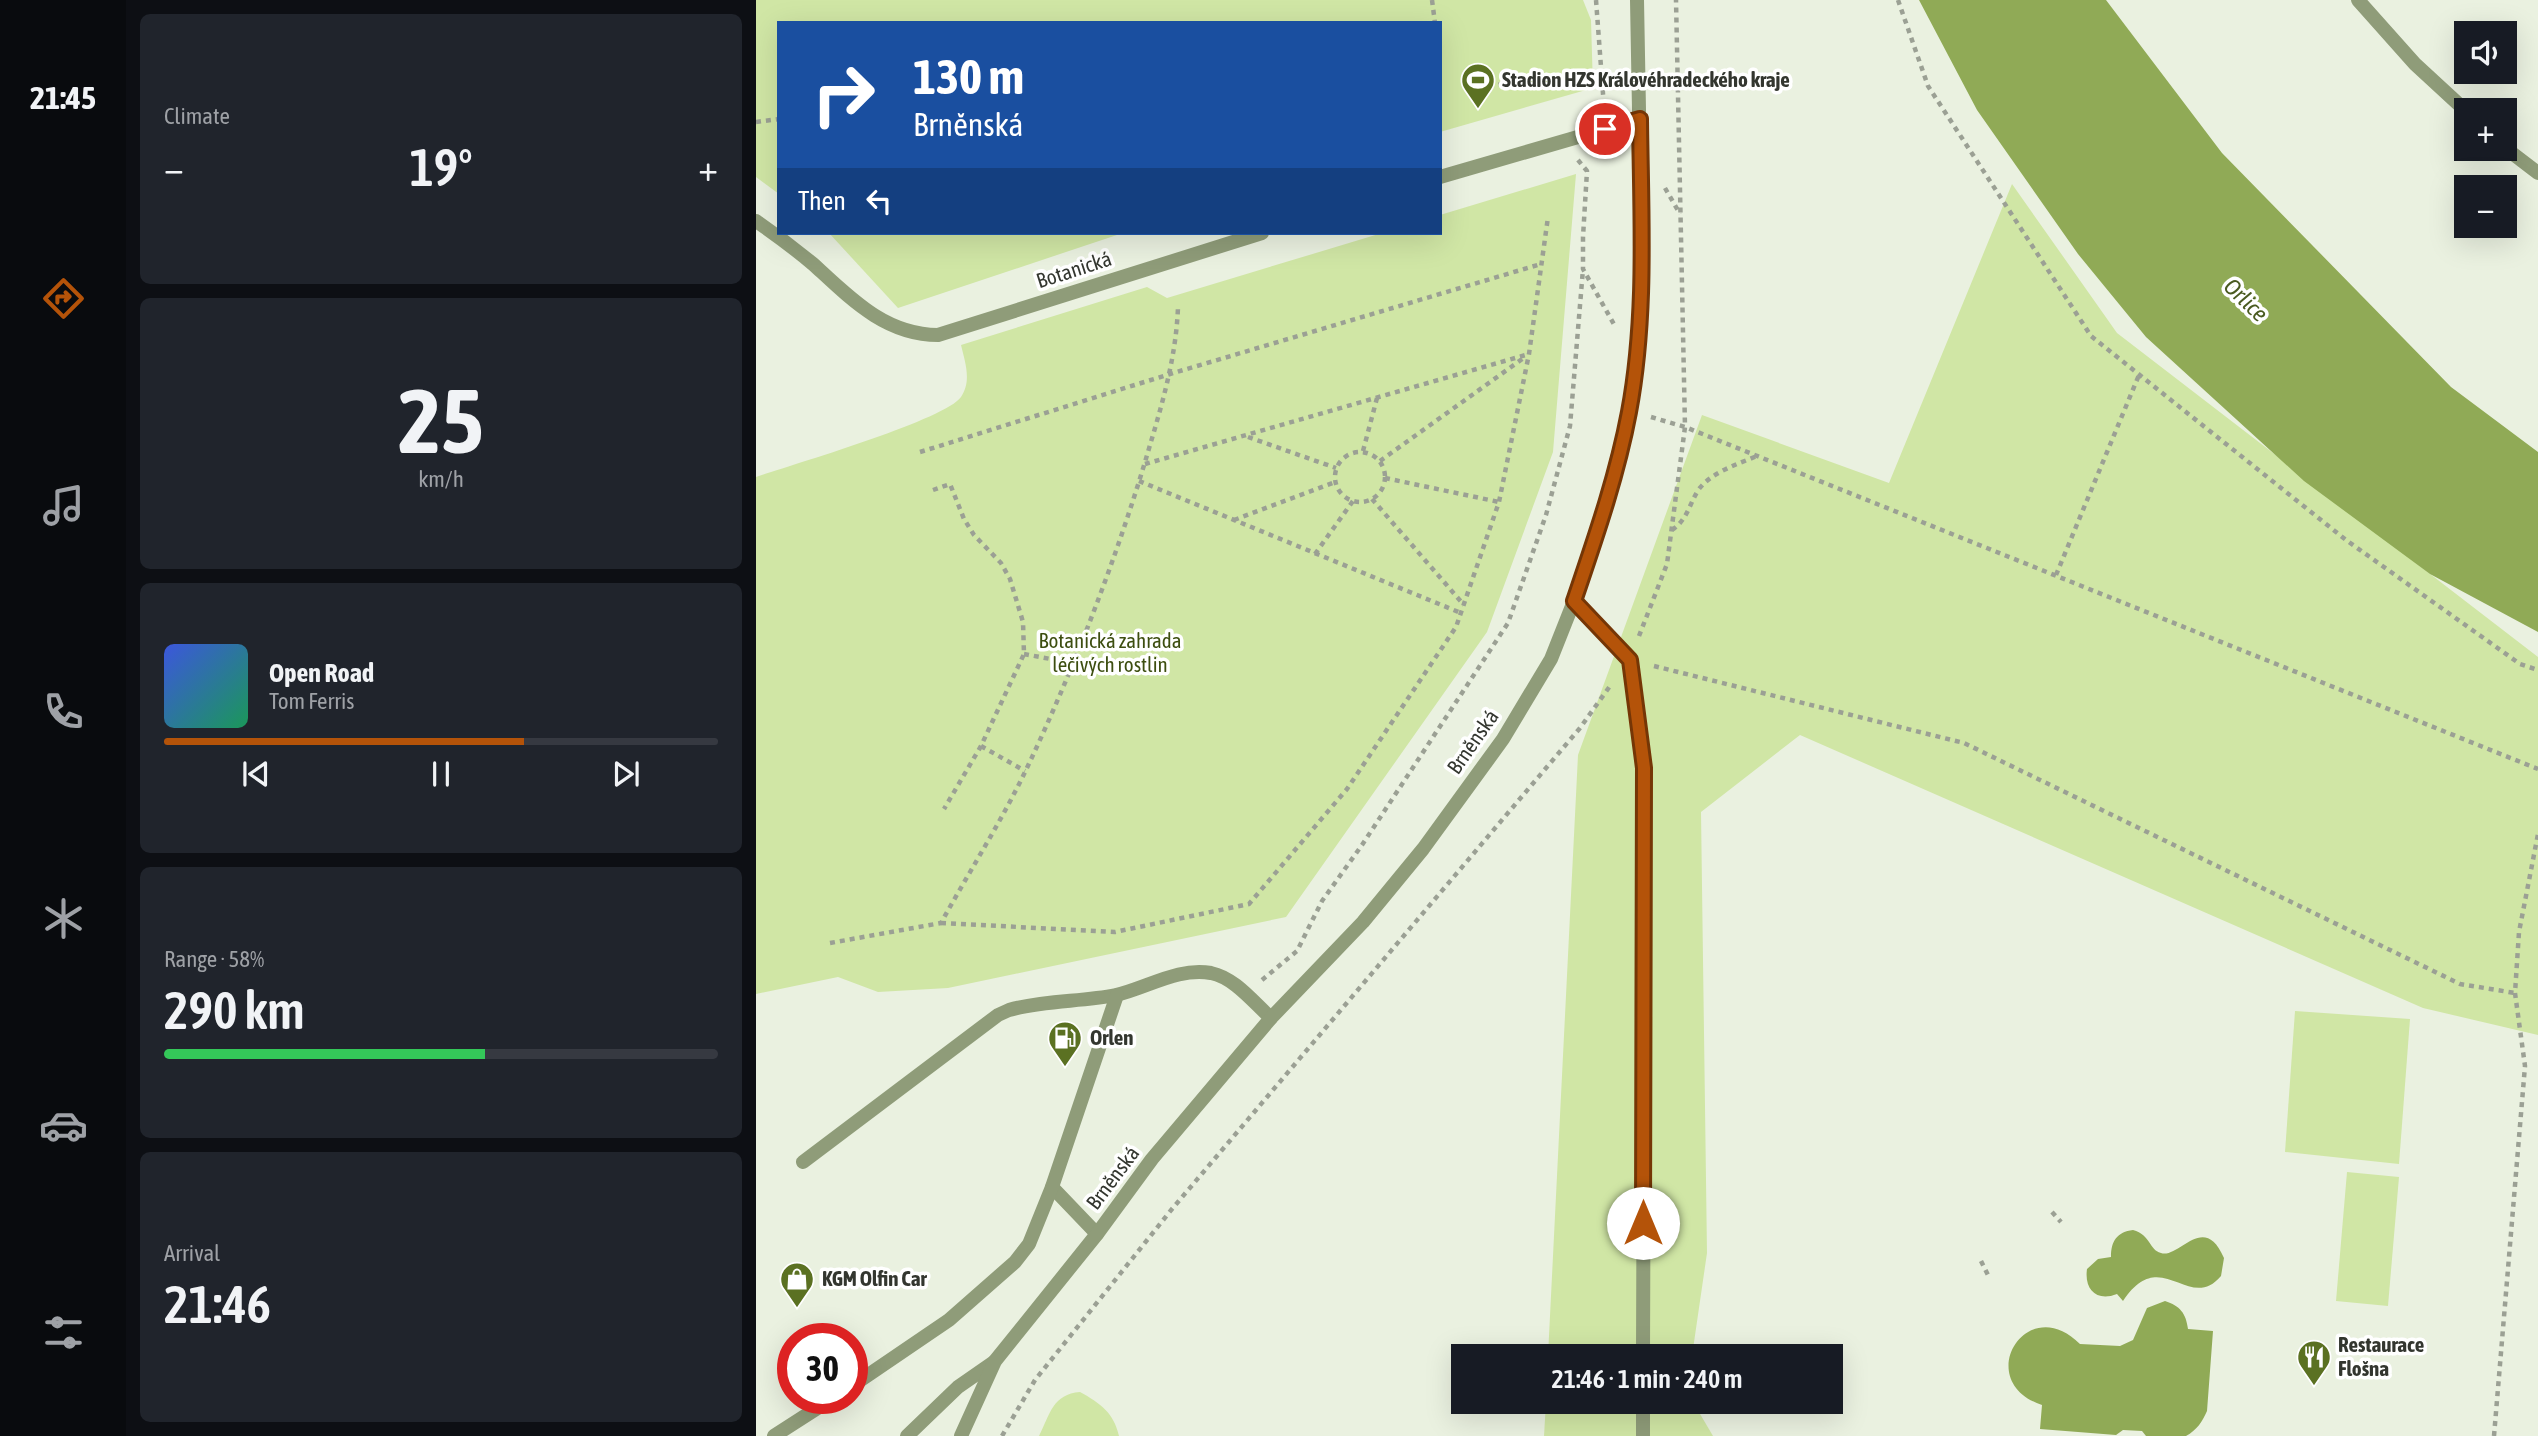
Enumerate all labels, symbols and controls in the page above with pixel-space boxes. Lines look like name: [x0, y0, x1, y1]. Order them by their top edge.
map controls: [2454, 21, 2517, 238]
button: sound: [2454, 21, 2517, 84]
text: 130 m: [913, 48, 1024, 104]
icon: right: [798, 49, 889, 140]
sports icon: Stadion HZS Královéhradeckého kraje: [1459, 61, 1497, 110]
place label: Stadion HZS Královéhradeckého kraje: [1502, 67, 1790, 91]
text: 21:45: [30, 79, 96, 116]
button: +: [2454, 98, 2517, 161]
pin: [1575, 99, 1635, 159]
text: Climate: [164, 103, 230, 129]
text: Brněnská: [913, 106, 1023, 143]
icon: arrive: [1586, 110, 1624, 148]
text: 19°: [409, 137, 473, 197]
text: −: [164, 146, 184, 189]
text: +: [698, 146, 718, 189]
button: −: [2454, 175, 2517, 238]
icon: left: [860, 182, 898, 220]
text: Then: [798, 186, 846, 216]
street label: Botanická: [1033, 246, 1114, 292]
water label: Orlice: [2219, 273, 2273, 327]
icon: directions: [39, 274, 88, 323]
text: 25: [398, 368, 484, 472]
text: km/h: [418, 466, 464, 492]
icon: music: [39, 481, 88, 530]
park label: Botanická zahrada léčivých rostlin: [1038, 628, 1182, 676]
text: Open Road: [269, 658, 374, 688]
icon: phone: [39, 687, 88, 736]
text: Tom Ferris: [269, 688, 354, 714]
street label: Brněnská: [1442, 705, 1503, 778]
icon: previous: [237, 755, 275, 793]
icon: pause: [422, 755, 460, 793]
icon: next: [607, 755, 645, 793]
icon: climate: [39, 894, 88, 943]
text: Range · 58%: [164, 946, 264, 972]
text: 290 km: [164, 980, 305, 1040]
fuel station icon: Orlen: [1046, 1019, 1084, 1068]
place label: Orlen: [1090, 1025, 1134, 1049]
icon: car: [39, 1101, 88, 1150]
street label: Brněnská: [1081, 1141, 1144, 1214]
position arrow: [1606, 1186, 1680, 1260]
text: Arrival: [164, 1240, 220, 1266]
shop icon: KGM Olfin Car: [778, 1260, 816, 1309]
place label: KGM Olfin Car: [822, 1266, 927, 1290]
text: 21:46: [164, 1274, 271, 1334]
icon: filters: [39, 1308, 88, 1357]
speed limit sign: 30: [777, 1323, 868, 1414]
place label: Restaurace Flošna: [2338, 1332, 2424, 1380]
restaurant icon: Restaurace Flošna: [2295, 1338, 2333, 1387]
text: 21:46 · 1 min · 240 m: [1552, 1364, 1742, 1394]

